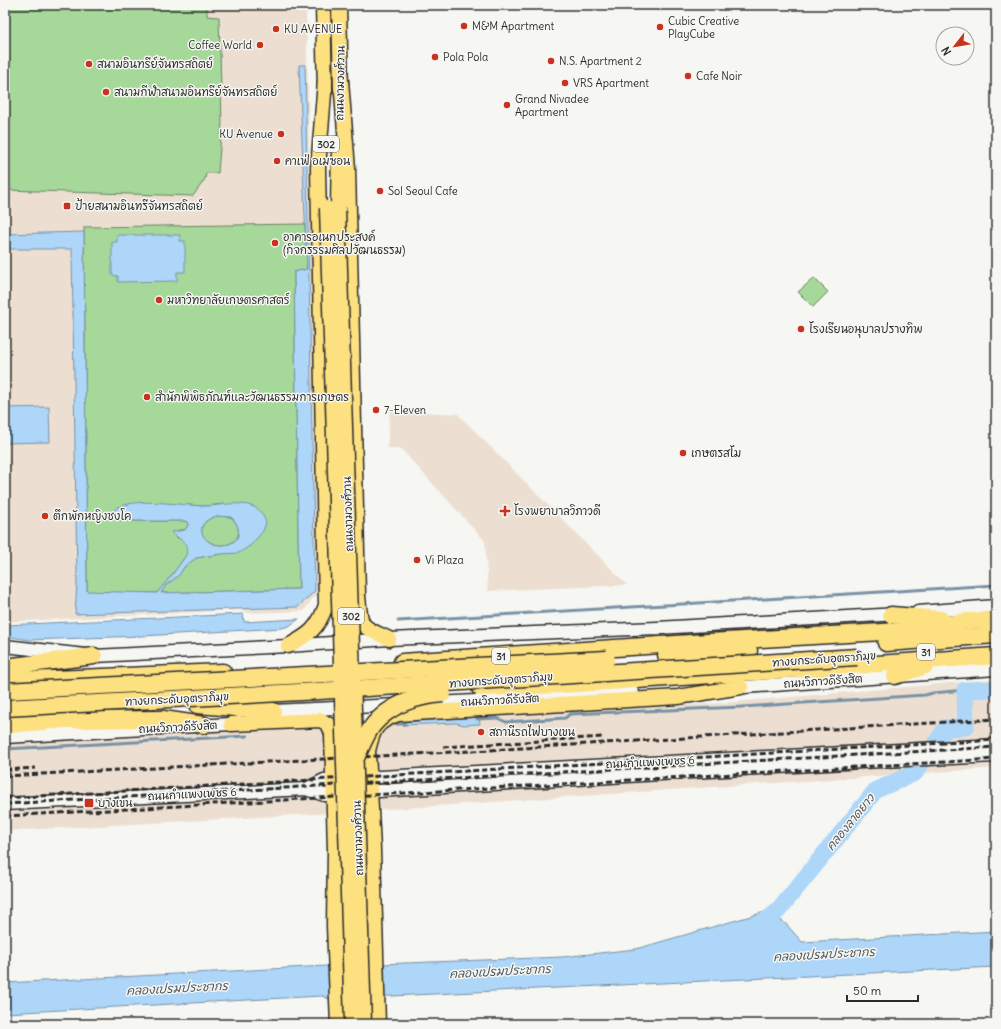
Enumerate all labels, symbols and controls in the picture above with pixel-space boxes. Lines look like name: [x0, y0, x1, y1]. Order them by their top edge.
place label: Cubic Creative PlayCube: [668, 14, 739, 41]
place label: M&M Apartment: [472, 19, 555, 33]
marker: M&M Apartment: [459, 21, 469, 31]
place label: KU AVENUE: [284, 22, 343, 36]
marker: Cubic Creative PlayCube: [655, 22, 665, 32]
marker: KU AVENUE: [271, 24, 281, 34]
north arrow: [935, 26, 975, 66]
place label: Coffee World: [188, 38, 253, 52]
marker: Coffee World: [255, 40, 265, 50]
text: N: [938, 44, 954, 58]
street label: ถนนงามวงศ์วาน: [331, 45, 348, 121]
place label: Pola Pola: [443, 50, 488, 64]
marker: Pola Pola: [430, 52, 440, 62]
place label: N.S. Apartment 2: [559, 54, 642, 68]
place label: สนามอินทรีย์จันทรสถิตย์: [97, 56, 213, 71]
marker: N.S. Apartment 2: [546, 56, 556, 66]
marker: สนามอินทรีย์จันทรสถิตย์: [84, 59, 94, 69]
place label: Cafe Noir: [696, 69, 742, 83]
marker: Cafe Noir: [683, 71, 693, 81]
place label: VRS Apartment: [573, 76, 649, 90]
marker: VRS Apartment: [560, 78, 570, 88]
place label: สนามกีฬาสนามอินทรีย์จันทรสถิตย์: [114, 84, 277, 99]
marker: สนามกีฬาสนามอินทรีย์จันทรสถิตย์: [101, 87, 111, 97]
place label: Grand Nivadee Apartment: [515, 92, 589, 119]
marker: Grand Nivadee Apartment: [502, 100, 512, 110]
place label: KU Avenue: [219, 127, 273, 141]
marker: KU Avenue: [276, 129, 286, 139]
road number: 302: [313, 136, 339, 152]
place label: คาเฟ่ อเมซอน: [285, 153, 351, 168]
marker: คาเฟ่ อเมซอน: [272, 156, 282, 166]
place label: Sol Seoul Cafe: [388, 184, 458, 198]
marker: Sol Seoul Cafe: [375, 186, 385, 196]
place label: ป้ายสนามอินทรีจันทรสถิตย์: [75, 198, 203, 213]
marker: ป้ายสนามอินทรีจันทรสถิตย์: [62, 201, 72, 211]
place label: อาคารอเนกประสงค์ (กิจกรรรมศิลปวัฒนธรรม): [283, 229, 405, 257]
marker: อาคารอเนกประสงค์ (กิจกรรรมศิลปวัฒนธรรม): [270, 238, 280, 248]
place label: มหาวิทยาลัยเกษตรศาสตร์: [167, 292, 290, 307]
marker: มหาวิทยาลัยเกษตรศาสตร์: [154, 295, 164, 305]
place label: โรงเรียนอนุบาลปรางทิพ: [809, 321, 922, 338]
marker: โรงเรียนอนุบาลปรางทิพ: [796, 324, 806, 334]
place label: สำนักพิพิธภัณฑ์และวัฒนธรรมการเกษตร: [155, 389, 349, 404]
marker: สำนักพิพิธภัณฑ์และวัฒนธรรมการเกษตร: [142, 392, 152, 402]
place label: 7-Eleven: [384, 403, 426, 417]
marker: 7-Eleven: [371, 405, 381, 415]
place label: เกษตรสโม: [691, 445, 741, 460]
marker: เกษตรสโม: [678, 448, 688, 458]
street label: ถนนงามวงศ์วาน: [339, 476, 356, 552]
place label: โรงพยาบาลวิภาวดี: [514, 503, 600, 518]
marker: โรงพยาบาลวิภาวดี: [499, 505, 511, 517]
place label: ตึกพักหญิงชงโค: [53, 508, 131, 523]
marker: ตึกพักหญิงชงโค: [40, 511, 50, 521]
place label: Vi Plaza: [425, 553, 464, 567]
marker: Vi Plaza: [412, 555, 422, 565]
road number: 302: [338, 608, 364, 624]
road number: 31: [917, 644, 935, 660]
road number: 31: [492, 648, 510, 664]
street label: ทางยกระดับอุตราภิมุข: [771, 648, 877, 672]
street label: ทางยกระดับอุตราภิมุข: [448, 669, 554, 693]
street label: ถนนวิภาวดีรังสิต: [783, 671, 863, 691]
street label: ทางยกระดับอุตราภิมุข: [124, 689, 230, 711]
street label: ถนนวิภาวดีรังสิต: [460, 691, 540, 709]
street label: ถนนวิภาวดีรังสิต: [138, 718, 218, 736]
place label: สถานีรถไฟบางเขน: [489, 724, 576, 739]
marker: สถานีรถไฟบางเขน: [476, 727, 486, 737]
street label: ถนนกำแพงเพชร 6: [605, 753, 695, 771]
street label: ถนนกำแพงเพชร 6: [147, 785, 237, 803]
water label: คลองลาดยาว: [823, 790, 878, 853]
place label: บางเขน: [98, 796, 133, 810]
marker: บางเขน: [83, 797, 95, 809]
street label: ถนนงามวงศ์วาน: [349, 800, 366, 876]
water label: คลองเปรมประชากร: [773, 944, 877, 964]
water label: คลองเปรมประชากร: [449, 961, 553, 981]
scale bar: [847, 977, 918, 1003]
water label: คลองเปรมประชากร: [126, 978, 230, 998]
text: 50 m: [853, 983, 882, 998]

